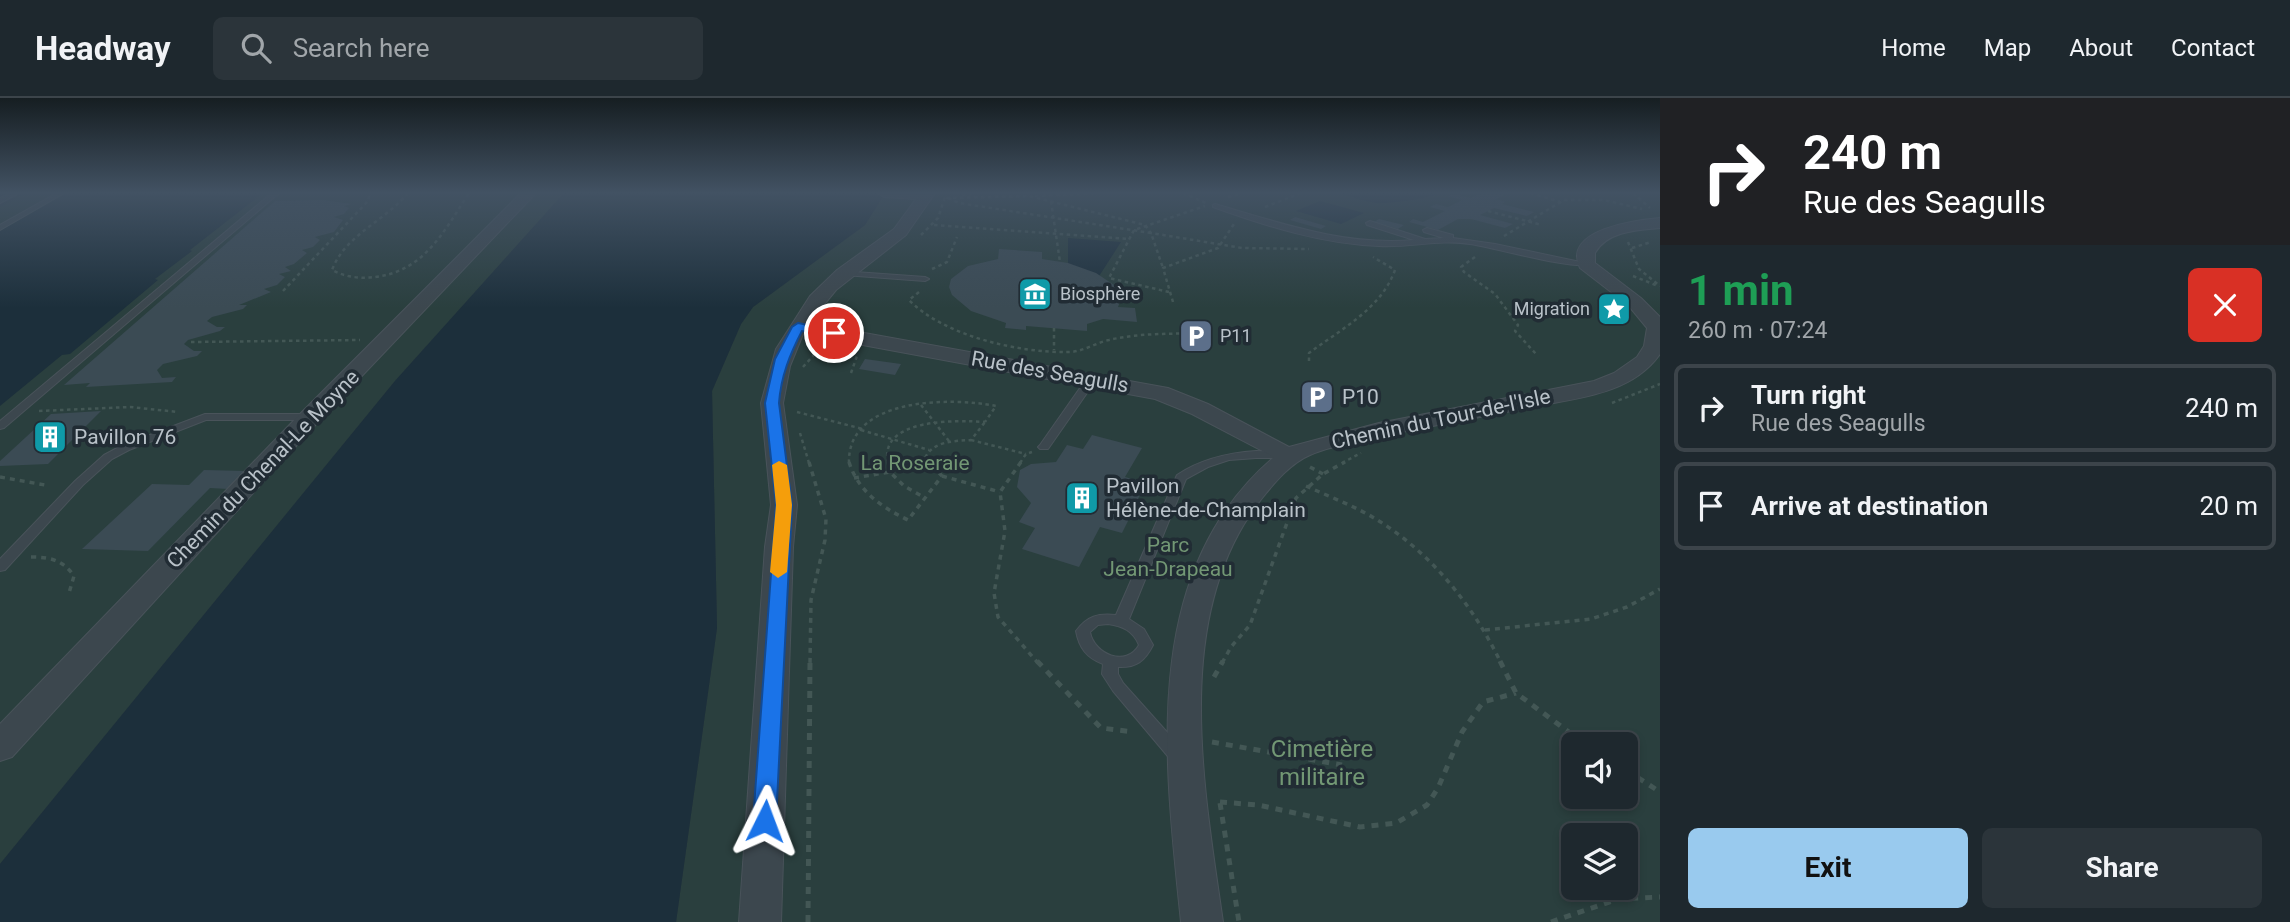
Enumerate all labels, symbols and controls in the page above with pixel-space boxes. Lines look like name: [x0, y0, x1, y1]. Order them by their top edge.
search box: [213, 17, 703, 80]
text: Headway: [35, 29, 171, 68]
icon: search: [237, 29, 275, 67]
text: Search here: [293, 33, 429, 63]
text: Home: [1881, 34, 1946, 62]
text: Map: [1984, 34, 2031, 62]
text: About: [2069, 34, 2133, 62]
text: Contact: [2171, 34, 2255, 62]
text: 240 m: [1803, 124, 1942, 181]
icon: right: [1688, 126, 1779, 217]
text: Rue des Seagulls: [1803, 183, 2046, 221]
text: 1 min: [1688, 266, 1794, 315]
button: close: [2188, 268, 2262, 342]
museum icon: Biosphère: [1016, 275, 1054, 313]
place label: Biosphère: [1060, 283, 1140, 304]
place icon: Migration: [1595, 290, 1633, 328]
place label: Migration: [1514, 298, 1590, 319]
pin: [804, 303, 864, 363]
icon: arrive: [815, 314, 853, 352]
parking icon: P11: [1177, 317, 1215, 355]
text: 260 m · 07:24: [1688, 317, 1827, 344]
place label: P11: [1220, 325, 1252, 346]
street label: Rue des Seagulls: [969, 346, 1131, 398]
street label: Chemin du Chenal-Le Moyne: [162, 365, 364, 573]
parking icon: P10: [1298, 378, 1336, 416]
text: Turn right: [1751, 380, 1866, 410]
street label: Chemin du Tour-de-l'Isle: [1329, 384, 1553, 454]
place label: P10: [1342, 385, 1379, 409]
icon: right: [1692, 389, 1730, 427]
text: 240 m: [2185, 393, 2258, 423]
text: Rue des Seagulls: [1751, 410, 1926, 437]
building icon: Pavillon 76: [31, 418, 69, 456]
place label: Pavillon 76: [74, 425, 176, 449]
park label: La Roseraie: [860, 451, 970, 475]
place label: Pavillon Hélène-de-Champlain: [1106, 474, 1306, 522]
building icon: Pavillon Hélène-de-Champlain: [1063, 479, 1101, 517]
icon: arrive: [1692, 487, 1730, 525]
text: Arrive at destination: [1751, 491, 1988, 521]
text: 20 m: [2200, 491, 2258, 521]
park label: Parc Jean-Drapeau: [1103, 533, 1233, 581]
map controls: [1561, 732, 1638, 900]
button: sound: [1561, 732, 1638, 809]
park label: Cimetière militaire: [1271, 735, 1373, 791]
position arrow: [728, 784, 802, 858]
button: layers: [1561, 823, 1638, 900]
button: Exit: [1688, 828, 1968, 908]
button: Share: [1982, 828, 2262, 908]

